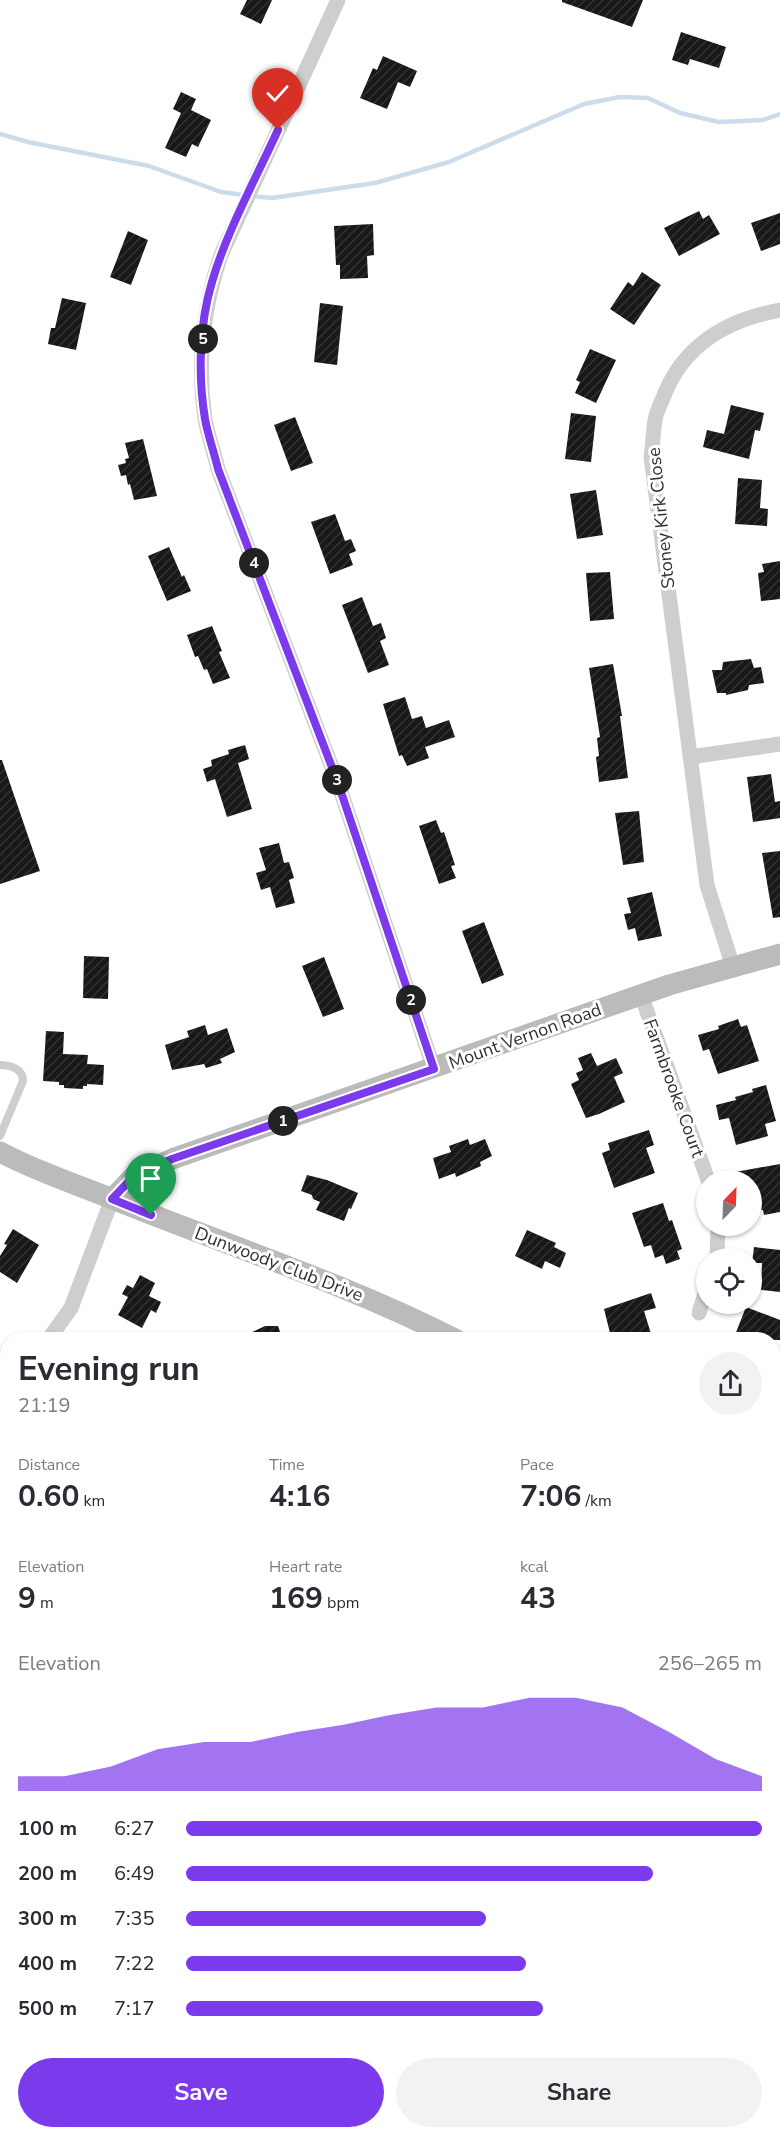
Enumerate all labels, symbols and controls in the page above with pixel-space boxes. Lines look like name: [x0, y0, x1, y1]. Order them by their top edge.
pin: [252, 68, 303, 130]
icon: check: [261, 77, 294, 110]
pin: 5: [188, 324, 218, 354]
text: 5: [198, 328, 208, 350]
street label: Stoney Kirk Close: [642, 446, 680, 590]
pin: 4: [239, 548, 269, 578]
text: 4: [249, 552, 259, 574]
pin: 3: [322, 765, 352, 795]
text: 3: [332, 769, 342, 791]
pin: 2: [396, 985, 426, 1015]
text: 2: [406, 989, 416, 1011]
street label: Mount Vernon Road: [445, 997, 605, 1075]
street label: Farmbrooke Court: [638, 1016, 710, 1161]
pin: 1: [268, 1106, 298, 1136]
text: 1: [278, 1110, 288, 1132]
pin: [125, 1153, 176, 1215]
icon: arrive: [134, 1162, 167, 1195]
north arrow: [696, 1170, 762, 1236]
map controls: [696, 1170, 762, 1314]
street label: Dunwoody Club Drive: [191, 1221, 367, 1307]
button: locate: [696, 1248, 762, 1314]
text: Evening run: [18, 1347, 200, 1392]
button: share: [699, 1352, 762, 1415]
text: 21:19: [18, 1392, 71, 1419]
text: Distance: [18, 1454, 80, 1476]
text: Time: [269, 1454, 305, 1476]
text: Pace: [520, 1454, 554, 1476]
text: 0.60: [18, 1476, 79, 1517]
text: 4:16: [269, 1476, 330, 1517]
text: 7:06: [520, 1476, 581, 1517]
text: km: [79, 1490, 105, 1512]
text: /km: [581, 1490, 612, 1512]
text: Elevation: [18, 1556, 84, 1578]
text: Heart rate: [269, 1556, 342, 1578]
text: kcal: [520, 1556, 548, 1578]
text: 9: [18, 1578, 36, 1619]
text: 169: [269, 1578, 323, 1619]
text: 43: [520, 1578, 556, 1619]
text: m: [36, 1592, 54, 1614]
text: bpm: [323, 1592, 359, 1614]
text: Elevation: [18, 1650, 101, 1677]
text: 256–265 m: [658, 1650, 762, 1677]
text: 100 m: [18, 1815, 77, 1842]
text: 6:27: [114, 1815, 155, 1842]
text: 200 m: [18, 1860, 77, 1887]
text: 6:49: [114, 1860, 155, 1887]
text: 300 m: [18, 1905, 77, 1932]
text: 7:35: [114, 1905, 155, 1932]
text: 400 m: [18, 1950, 77, 1977]
text: 7:22: [114, 1950, 155, 1977]
text: 500 m: [18, 1995, 77, 2022]
text: 7:17: [114, 1995, 155, 2022]
button: Save: [18, 2058, 384, 2127]
button: Share: [396, 2058, 762, 2127]

